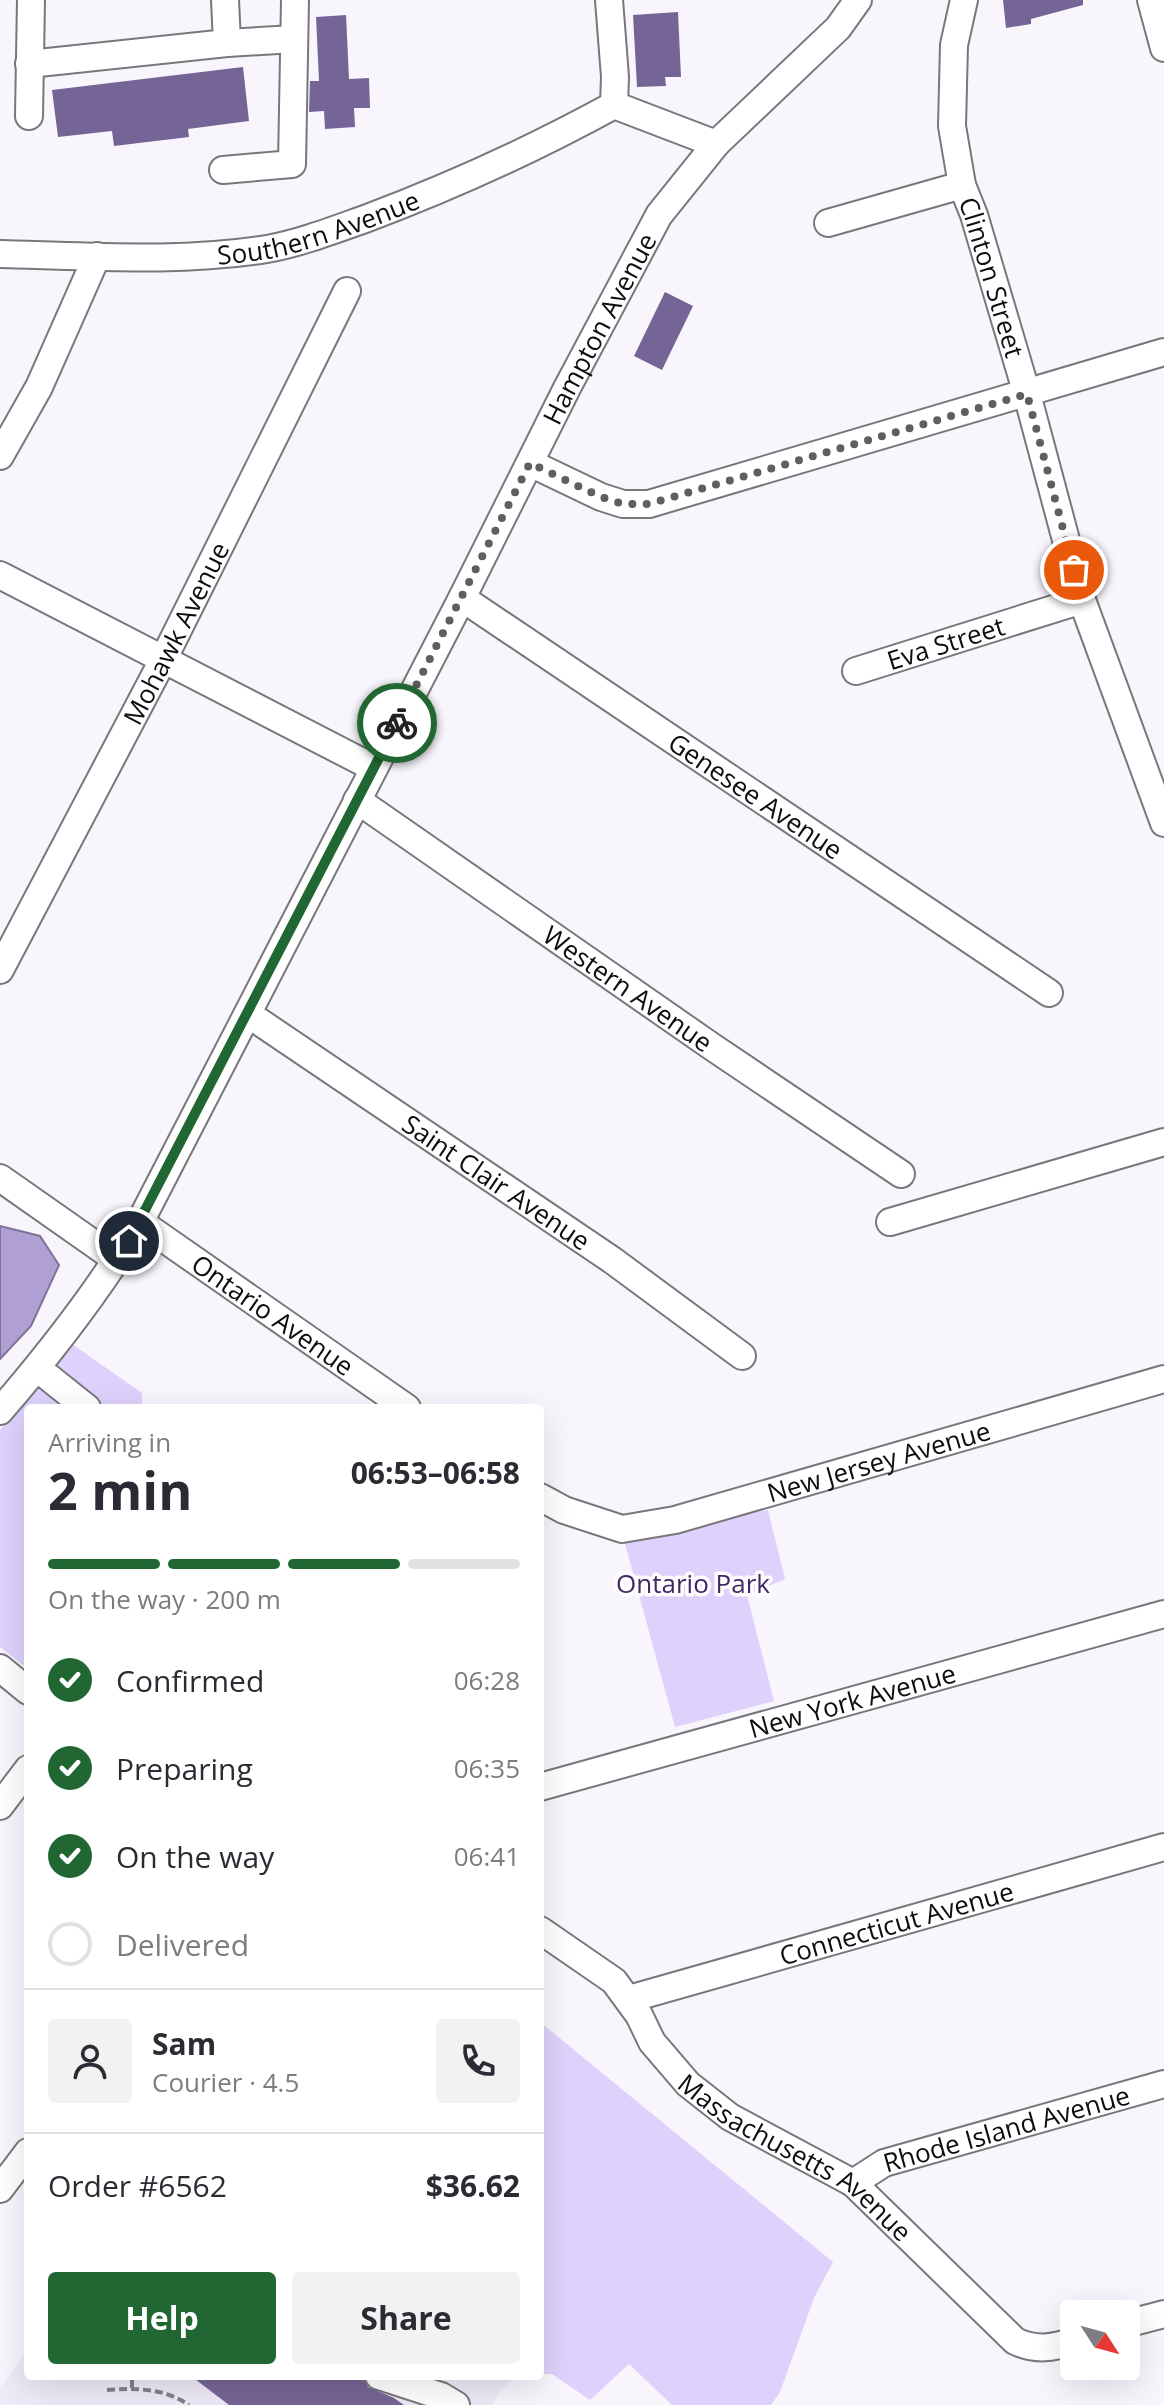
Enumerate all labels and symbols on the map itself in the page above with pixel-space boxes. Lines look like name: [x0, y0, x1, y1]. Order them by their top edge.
street label: Southern Avenue: [215, 182, 425, 273]
street label: Clinton Street: [951, 191, 1033, 362]
street label: Hampton Avenue: [534, 226, 664, 430]
street label: Mohawk Avenue: [114, 536, 237, 731]
pin: [1040, 536, 1108, 604]
street label: Eva Street: [882, 607, 1009, 678]
courier: [357, 683, 437, 763]
street label: Genesee Avenue: [661, 724, 850, 867]
street label: Western Avenue: [536, 917, 720, 1060]
street label: Saint Clair Avenue: [396, 1106, 597, 1258]
pin: [95, 1207, 163, 1275]
street label: Ontario Avenue: [185, 1245, 361, 1384]
street label: New Jersey Avenue: [763, 1412, 994, 1511]
park label: Ontario Park: [616, 1565, 770, 1601]
street label: New York Avenue: [745, 1655, 960, 1746]
street label: Connecticut Avenue: [775, 1873, 1018, 1973]
street label: Massachusetts Avenue: [671, 2065, 920, 2249]
street label: Rhode Island Avenue: [879, 2077, 1134, 2180]
north arrow: [1060, 2300, 1140, 2380]

